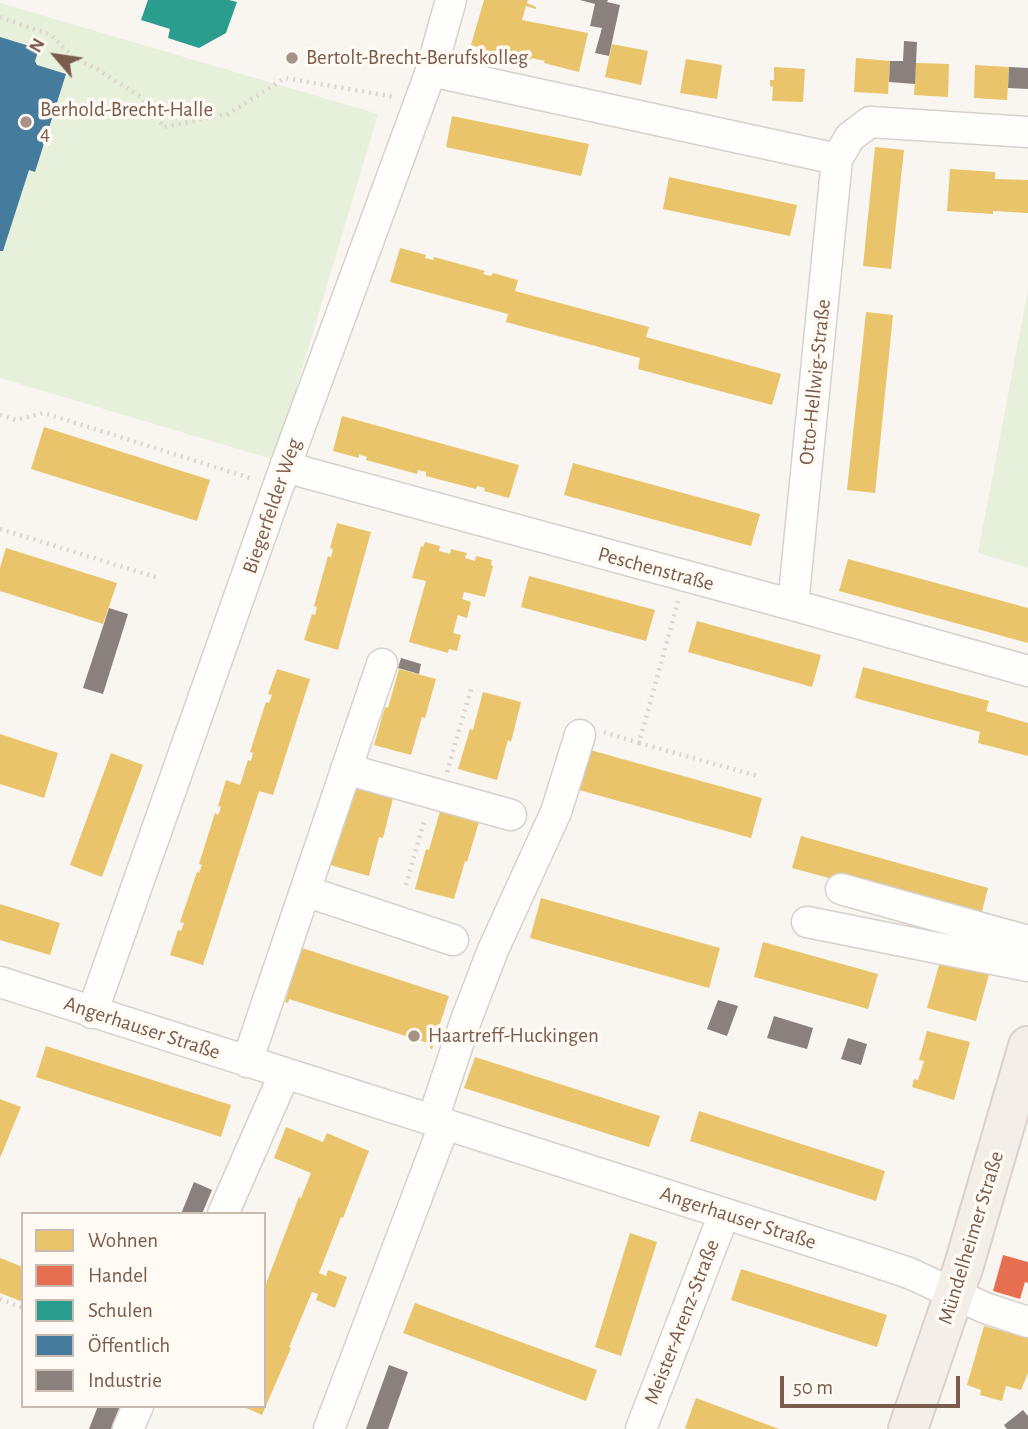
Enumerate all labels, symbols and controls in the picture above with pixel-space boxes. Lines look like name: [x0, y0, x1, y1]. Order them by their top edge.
north arrow: [21, 21, 91, 91]
text: N: [26, 35, 49, 56]
place label: Bertolt-Brecht-Berufskolleg: [306, 45, 528, 71]
marker: Bertolt-Brecht-Berufskolleg: [284, 50, 300, 66]
place label: Berhold-Brecht-Halle 4: [40, 97, 213, 147]
marker: Berhold-Brecht-Halle 4: [18, 114, 34, 130]
street label: Otto-Hellwig-Straße: [794, 298, 836, 466]
street label: Biegerfelder Weg: [237, 435, 307, 577]
street label: Peschenstraße: [595, 541, 717, 597]
street label: Angerhauser Straße: [61, 991, 223, 1065]
place label: Haartreff-Huckingen: [428, 1023, 599, 1049]
marker: Haartreff-Huckingen: [406, 1028, 422, 1044]
street label: Mündelheimer Straße: [933, 1148, 1009, 1328]
street label: Angerhauser Straße: [657, 1181, 819, 1255]
legend: [21, 1212, 266, 1408]
text: Wohnen: [88, 1230, 158, 1251]
street label: Meister-Arenz-Straße: [639, 1236, 725, 1408]
text: Handel: [88, 1265, 148, 1286]
text: Schulen: [88, 1300, 153, 1321]
text: Öffentlich: [88, 1335, 170, 1356]
scale bar: [783, 1362, 963, 1406]
text: Industrie: [88, 1370, 162, 1391]
text: 50 m: [793, 1377, 833, 1398]

